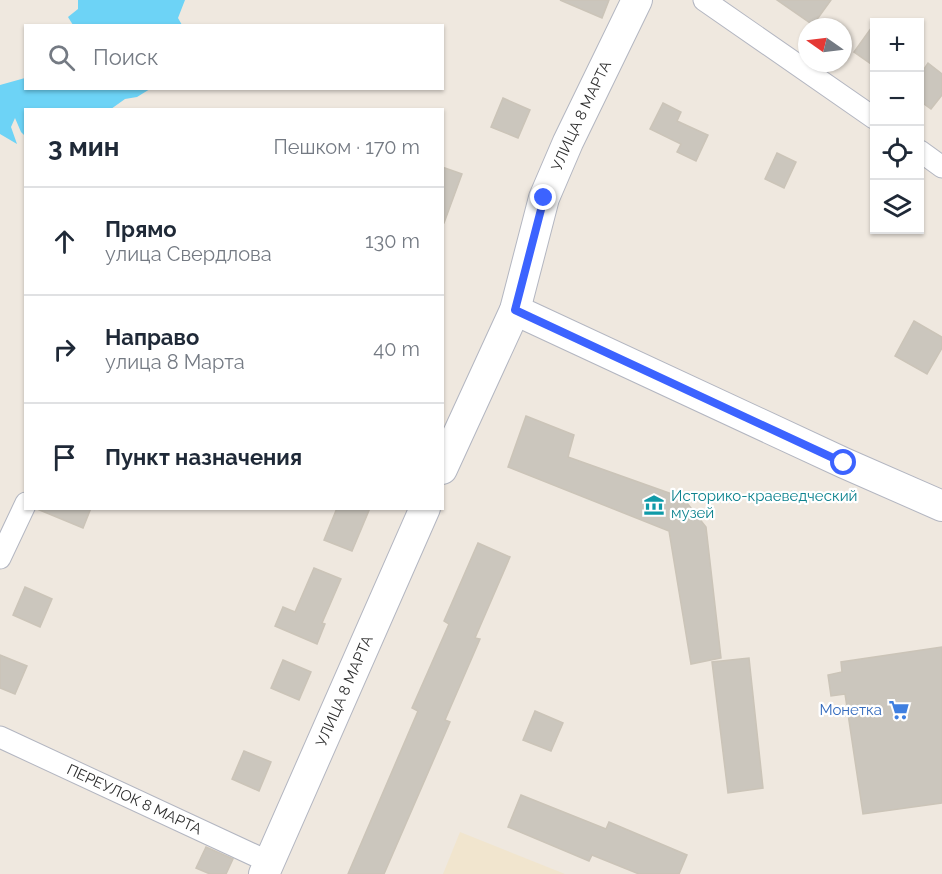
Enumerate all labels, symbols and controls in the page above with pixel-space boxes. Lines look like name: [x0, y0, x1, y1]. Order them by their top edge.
north arrow: [798, 18, 852, 72]
map controls: [870, 18, 924, 234]
button: +: [870, 18, 924, 72]
search box: [24, 24, 444, 90]
icon: search: [45, 41, 78, 74]
text: Поиск: [93, 44, 158, 70]
street label: УЛИЦА 8 МАРТА: [548, 58, 615, 174]
button: −: [870, 72, 924, 126]
button: locate: [870, 126, 924, 180]
text: 3 мин: [48, 132, 119, 162]
text: Пешком · 170 m: [273, 135, 420, 159]
button: layers: [870, 180, 924, 234]
route end: [530, 184, 556, 210]
text: Прямо: [105, 216, 177, 242]
icon: ahead: [48, 225, 81, 258]
text: 130 m: [365, 229, 420, 253]
text: улица Свердлова: [105, 242, 272, 266]
text: Направо: [105, 324, 199, 350]
icon: right: [48, 333, 81, 366]
text: 40 m: [373, 337, 420, 361]
text: улица 8 Марта: [105, 350, 245, 374]
icon: arrive: [48, 441, 81, 474]
text: Пункт назначения: [105, 444, 302, 470]
route start: [830, 449, 856, 475]
place label: Историко-краеведческий музей: [671, 487, 858, 522]
museum icon: Историко-краеведческий музей: [642, 493, 666, 517]
street label: УЛИЦА 8 МАРТА: [312, 632, 377, 749]
supermarket icon: Монетка: [887, 698, 911, 722]
place label: Монетка: [819, 701, 882, 719]
street label: ПЕРЕУЛОК 8 МАРТА: [64, 760, 204, 838]

